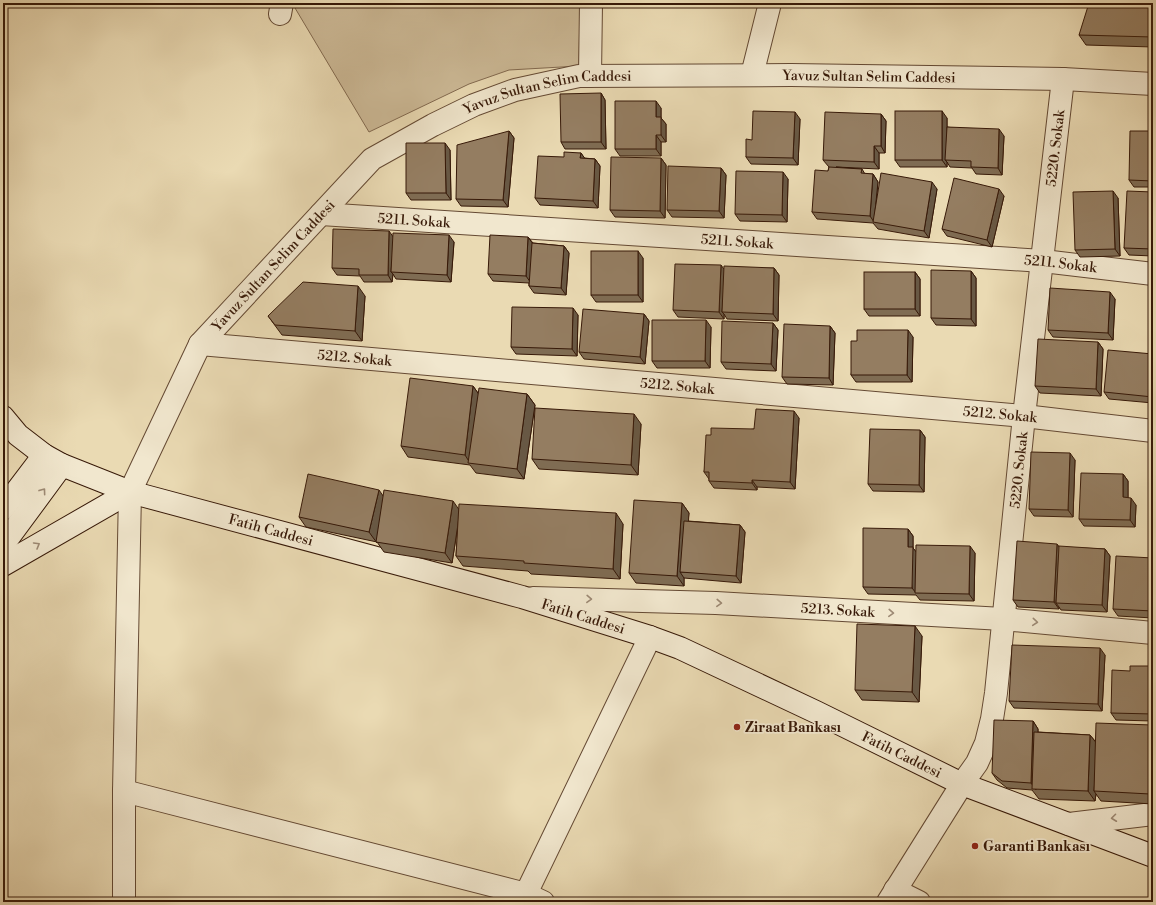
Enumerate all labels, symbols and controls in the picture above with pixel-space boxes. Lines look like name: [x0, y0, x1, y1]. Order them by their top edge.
street label: Yavuz Sultan Selim Caddesi: [781, 67, 956, 87]
street label: Yavuz Sultan Selim Caddesi: [459, 68, 632, 119]
street label: 5220. Sokak: [1043, 108, 1069, 188]
street label: Yavuz Sultan Selim Caddesi: [208, 196, 340, 336]
street label: 5211. Sokak: [377, 210, 451, 232]
street label: 5211. Sokak: [700, 231, 775, 253]
street label: 5211. Sokak: [1023, 252, 1098, 277]
street label: 5212. Sokak: [317, 346, 393, 371]
street label: 5212. Sokak: [639, 374, 716, 399]
street label: 5212. Sokak: [962, 403, 1039, 428]
street label: 5220. Sokak: [1007, 430, 1032, 510]
one-way arrow: [38, 488, 46, 495]
street label: Fatih Caddesi: [227, 511, 315, 551]
one-way arrow: [33, 543, 40, 550]
one-way arrow: [586, 595, 592, 604]
street label: Fatih Caddesi: [539, 596, 627, 639]
one-way arrow: [716, 599, 722, 608]
street label: 5213. Sokak: [800, 600, 876, 622]
one-way arrow: [888, 609, 894, 617]
one-way arrow: [1032, 617, 1038, 626]
place label: Ziraat Bankası: [745, 719, 842, 737]
marker: Ziraat Bankası: [732, 722, 742, 732]
street label: Fatih Caddesi: [859, 728, 945, 783]
one-way arrow: [1111, 813, 1117, 822]
place label: Garanti Bankası: [983, 838, 1090, 856]
marker: Garanti Bankası: [970, 841, 980, 851]

